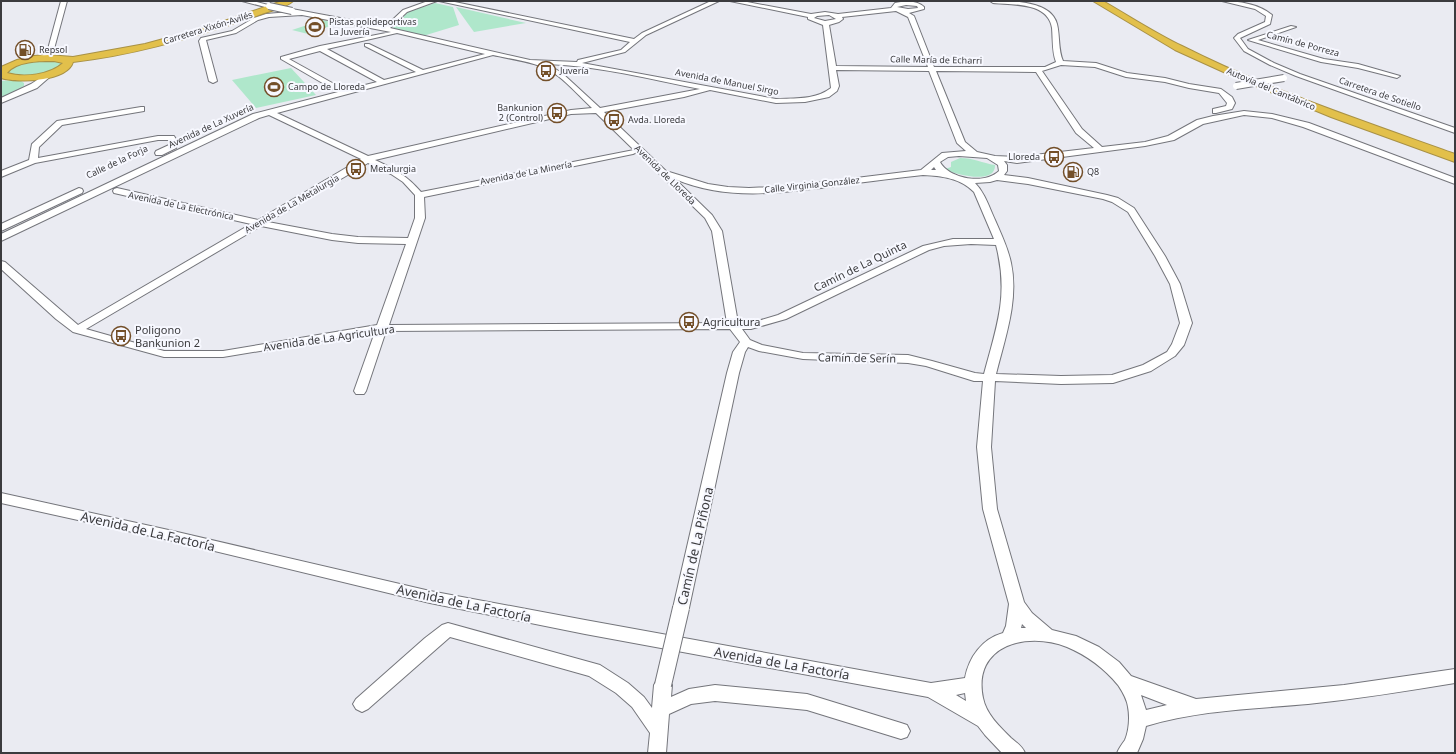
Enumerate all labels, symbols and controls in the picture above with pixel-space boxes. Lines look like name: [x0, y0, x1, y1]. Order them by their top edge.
street label: Carretera Xixón-Avilés: [162, 8, 254, 47]
place label: Pistas polideportivas La Juvería: [329, 15, 416, 38]
sports icon: Pistas polideportivas La Juvería: [304, 16, 326, 38]
street label: Camín de Porreza: [1265, 28, 1341, 59]
fuel station icon: Repsol: [14, 39, 36, 61]
place label: Repsol: [39, 43, 67, 56]
street label: Calle María de Echarri: [890, 52, 982, 67]
bus stop icon: Juvería: [535, 60, 557, 82]
place label: Juvería: [559, 64, 589, 77]
street label: Autovía del Cantábrico: [1225, 64, 1318, 113]
street label: Avenida de Manuel Sirgo: [674, 65, 780, 98]
street label: Carretera de Sotiello: [1337, 73, 1423, 114]
sports icon: Campo de Lloreda: [263, 76, 285, 98]
place label: Campo de Lloreda: [288, 80, 365, 93]
street label: Avenida de La Xuvería: [166, 100, 256, 151]
place label: Bankunion 2 (Control): [497, 101, 543, 124]
bus stop icon: Bankunion 2 (Control): [546, 102, 568, 124]
bus stop icon: Avda. Lloreda: [603, 109, 625, 131]
place label: Avda. Lloreda: [628, 113, 685, 126]
street label: Calle de la Forja: [84, 142, 150, 182]
street label: Avenida de Lloreda: [632, 142, 699, 207]
bus stop icon: Lloreda: [1043, 146, 1065, 168]
place label: Lloreda: [1008, 150, 1040, 163]
street label: Avenida de La Minería: [479, 157, 573, 188]
bus stop icon: Metalurgia: [345, 158, 367, 180]
fuel station icon: Q8: [1062, 161, 1084, 183]
place label: Metalurgia: [370, 162, 416, 175]
place label: Q8: [1087, 165, 1099, 178]
street label: Avenida de La Metalurgia: [242, 171, 341, 236]
street label: Calle Virginia González: [764, 173, 860, 196]
street label: Avenida de La Electrónica: [127, 188, 235, 223]
street label: Camín de La Quinta: [811, 237, 909, 295]
bus stop icon: Agricultura: [678, 311, 700, 333]
place label: Agricultura: [703, 314, 760, 329]
street label: Avenida de La Agricultura: [262, 321, 395, 354]
place label: Poligono Bankunion 2: [135, 322, 200, 350]
bus stop icon: Poligono Bankunion 2: [110, 325, 132, 347]
street label: Camín de Serín: [818, 349, 896, 366]
street label: Camín de La Piñona: [673, 485, 717, 607]
street label: Avenida de La Factoría: [79, 507, 217, 555]
street label: Avenida de La Factoría: [395, 580, 533, 626]
street label: Avenida de La Factoría: [713, 642, 851, 684]

